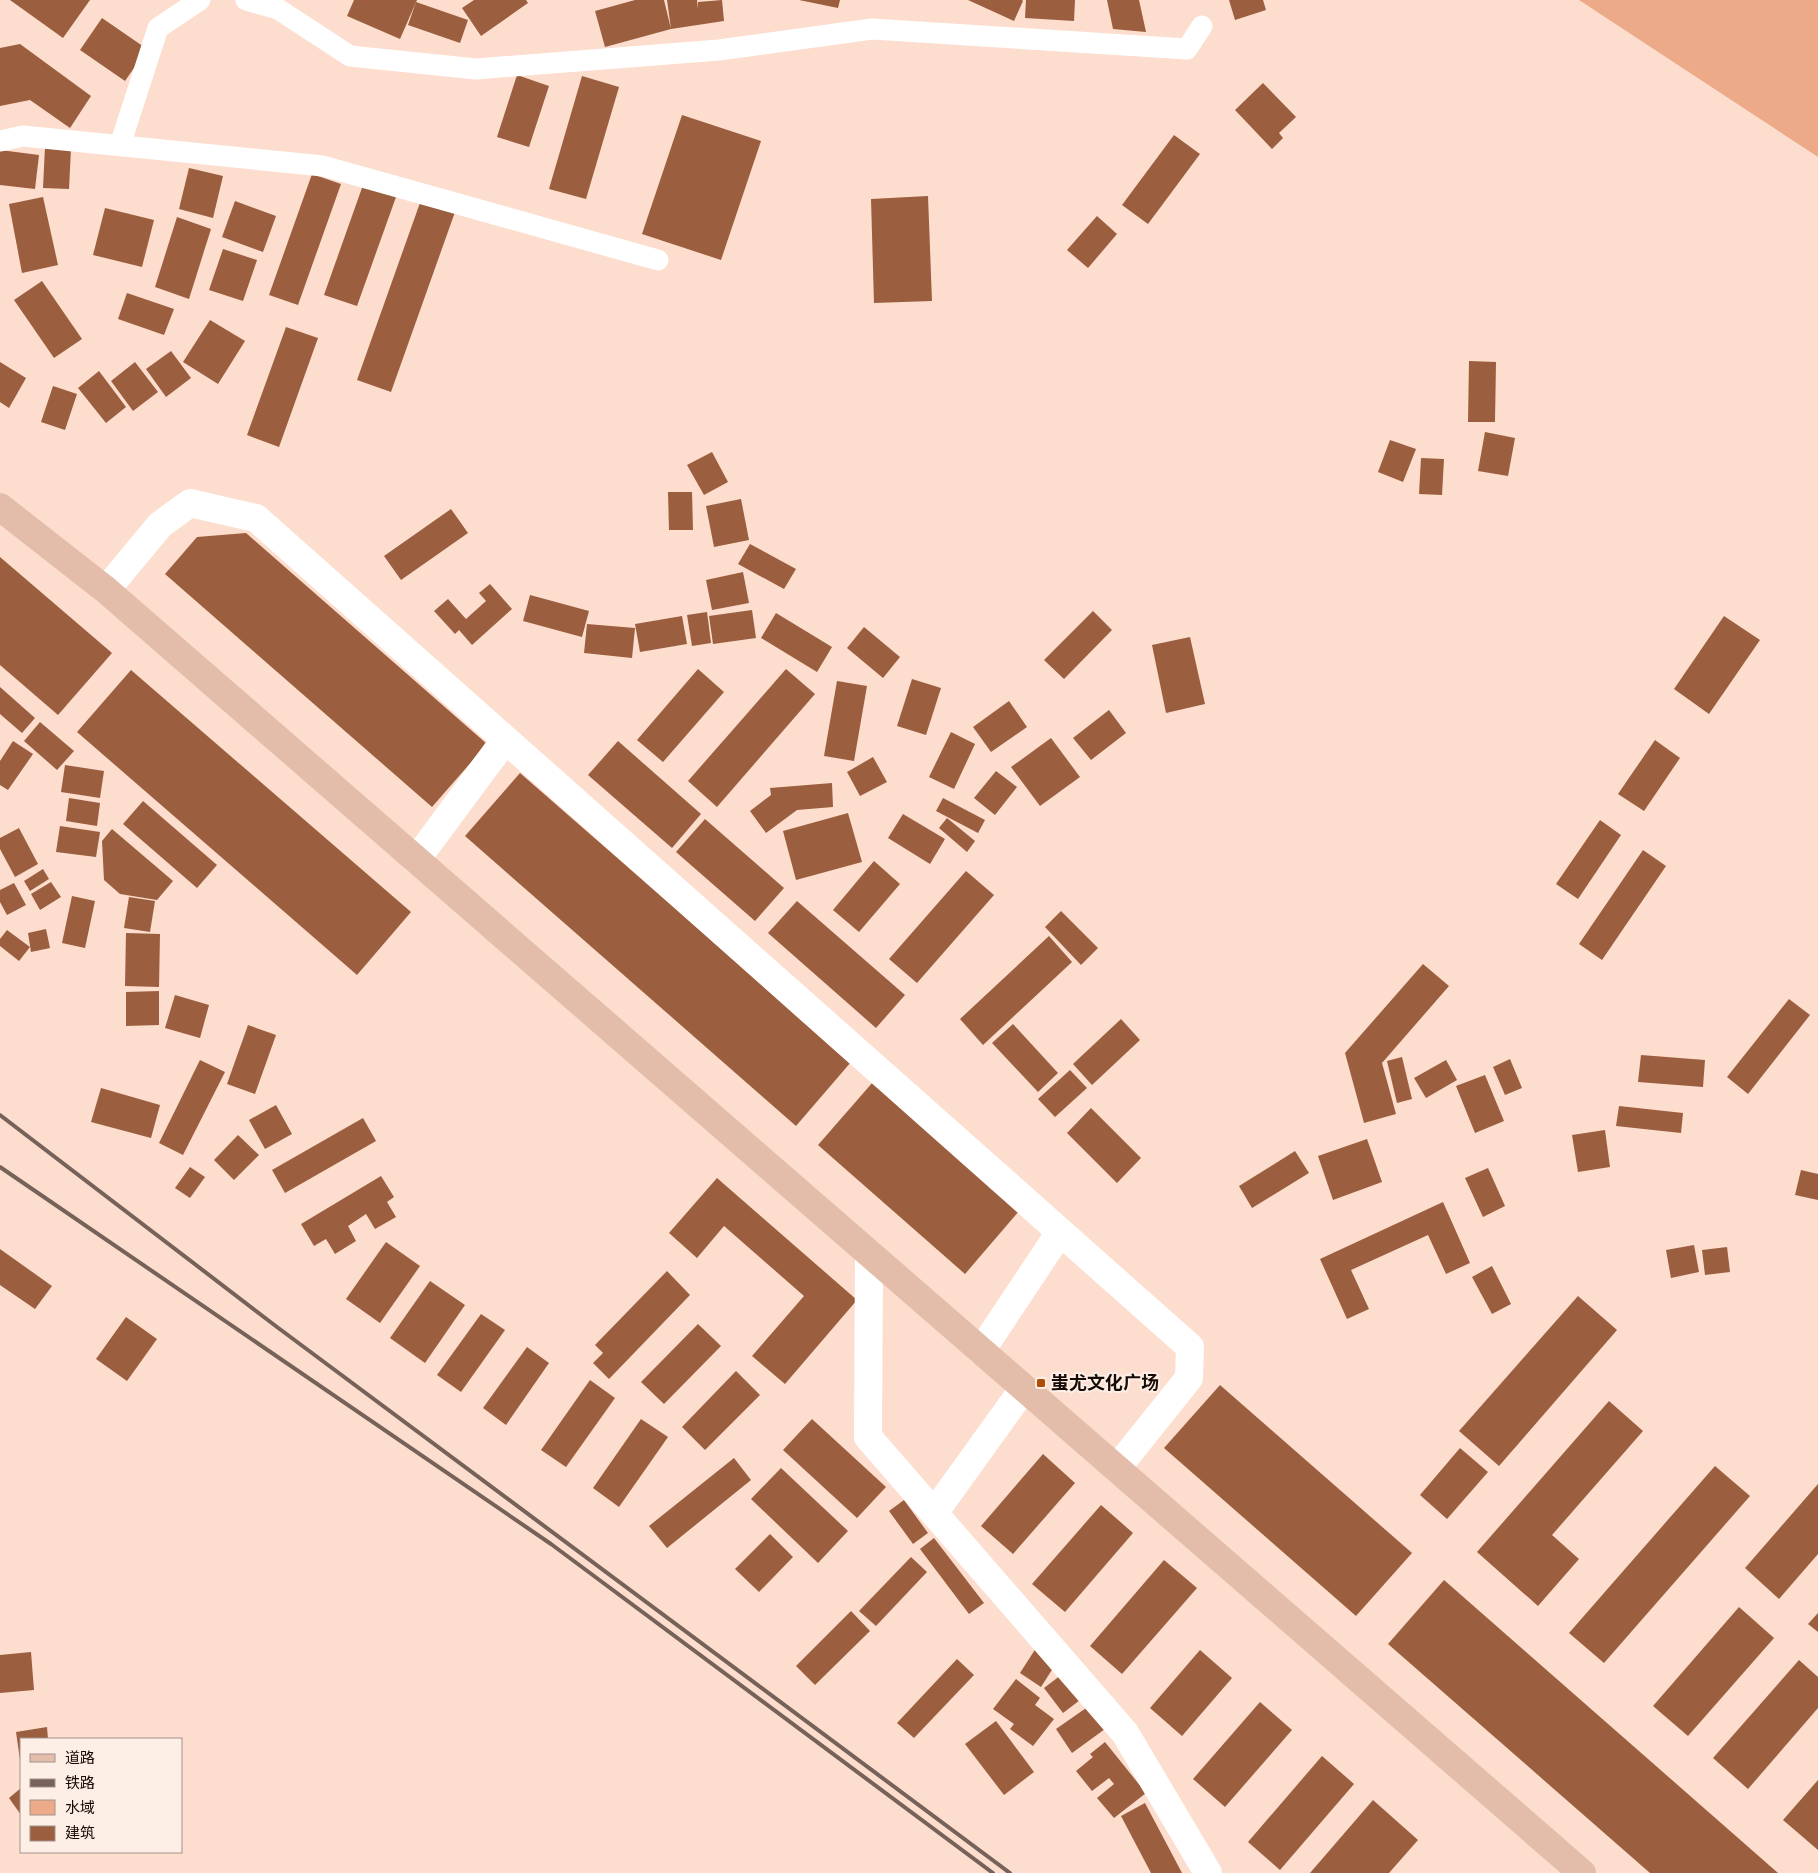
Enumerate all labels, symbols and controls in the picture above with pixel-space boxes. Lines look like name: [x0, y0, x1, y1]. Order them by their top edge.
place label: 蚩尤文化广场: [1051, 1370, 1159, 1397]
marker: 蚩尤文化广场: [1035, 1377, 1047, 1389]
legend: [20, 1738, 182, 1853]
text: 道路: [65, 1747, 95, 1770]
text: 铁路: [65, 1772, 95, 1795]
text: 水域: [65, 1797, 95, 1820]
text: 建筑: [65, 1822, 95, 1845]

